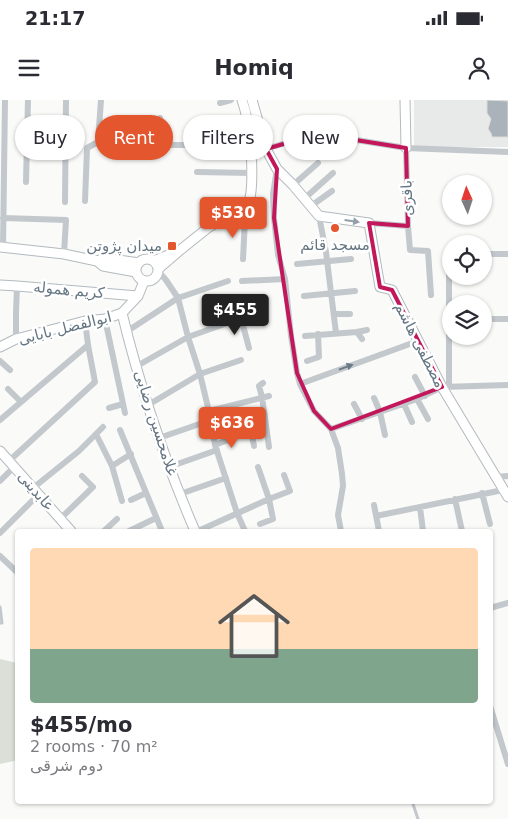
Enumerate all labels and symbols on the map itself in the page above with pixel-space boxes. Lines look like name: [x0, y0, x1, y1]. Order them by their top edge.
north arrow: [442, 175, 492, 225]
street label: باقری: [397, 180, 417, 216]
pin: $530: [203, 196, 263, 239]
one-way arrow: [344, 217, 360, 225]
marker: مسجد قائم: [329, 222, 341, 234]
place label: مسجد قائم: [300, 236, 370, 254]
place label: میدان پژوتن: [86, 237, 162, 256]
marker: میدان پژوتن: [166, 240, 178, 252]
street label: کریم هموله: [33, 278, 106, 302]
pin: $455: [205, 294, 265, 336]
street label: مصطفی هاشم: [391, 299, 449, 391]
street label: ابوالفضل بابایی: [16, 308, 114, 348]
one-way arrow: [339, 363, 354, 371]
street label: غلامحسین رضایی: [130, 368, 182, 478]
pin: $636: [202, 406, 262, 449]
street label: عابدینی: [14, 467, 58, 515]

